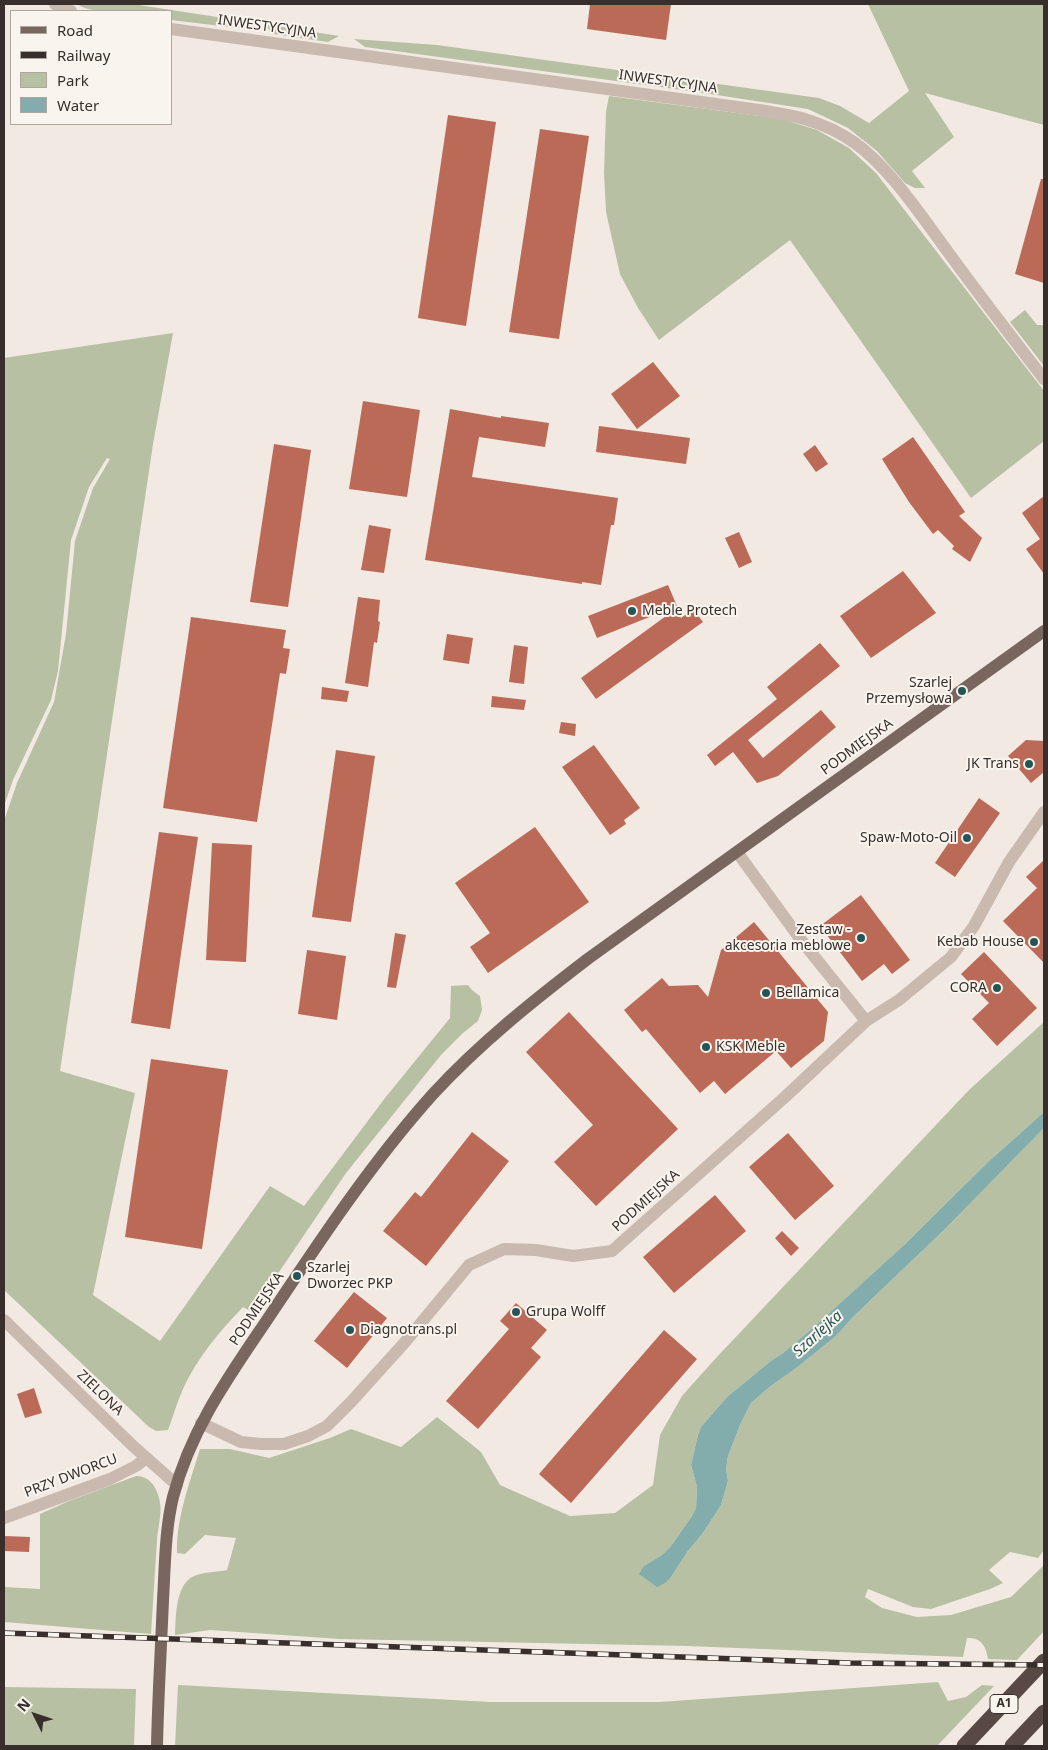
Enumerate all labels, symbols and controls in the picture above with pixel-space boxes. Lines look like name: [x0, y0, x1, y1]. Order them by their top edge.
legend: [10, 10, 172, 125]
street label: INWESTYCYJNA: [217, 12, 317, 42]
text: Road: [57, 20, 93, 40]
text: Railway: [57, 45, 110, 65]
street label: INWESTYCYJNA: [618, 67, 718, 97]
text: Park: [57, 70, 89, 90]
text: Water: [57, 95, 99, 115]
place label: Meble Protech: [642, 603, 737, 619]
marker: Meble Protech: [626, 605, 638, 617]
place label: Szarlej Przemysłowa: [866, 675, 952, 708]
marker: Szarlej Przemysłowa: [956, 685, 968, 697]
street label: PODMIEJSKA: [818, 715, 896, 779]
place label: JK Trans: [967, 756, 1019, 772]
marker: JK Trans: [1023, 758, 1035, 770]
place label: Spaw-Moto-Oil: [860, 830, 957, 846]
marker: Spaw-Moto-Oil: [961, 832, 973, 844]
place label: Zestaw - akcesoria meblowe: [725, 922, 851, 954]
marker: Zestaw - akcesoria meblowe: [855, 932, 867, 944]
place label: Kebab House: [937, 934, 1024, 950]
marker: Kebab House: [1028, 936, 1040, 948]
place label: CORA: [950, 980, 987, 996]
marker: CORA: [991, 982, 1003, 994]
place label: Bellamica: [776, 985, 839, 1001]
marker: Bellamica: [760, 987, 772, 999]
place label: KSK Meble: [716, 1039, 785, 1055]
marker: KSK Meble: [700, 1041, 712, 1053]
street label: PODMIEJSKA: [609, 1166, 683, 1236]
place label: Szarlej Dworzec PKP: [307, 1260, 393, 1292]
street label: PODMIEJSKA: [226, 1269, 288, 1349]
marker: Szarlej Dworzec PKP: [291, 1270, 303, 1282]
place label: Grupa Wolff: [526, 1304, 605, 1320]
marker: Grupa Wolff: [510, 1306, 522, 1318]
water label: Szarlejka: [790, 1307, 846, 1361]
place label: Diagnotrans.pl: [360, 1322, 457, 1338]
marker: Diagnotrans.pl: [344, 1324, 356, 1336]
street label: ZIELONA: [73, 1367, 127, 1419]
street label: PRZY DWORCU: [22, 1451, 120, 1501]
north arrow: [10, 1690, 60, 1740]
text: N: [12, 1694, 34, 1715]
road number: A1: [990, 1695, 1018, 1714]

